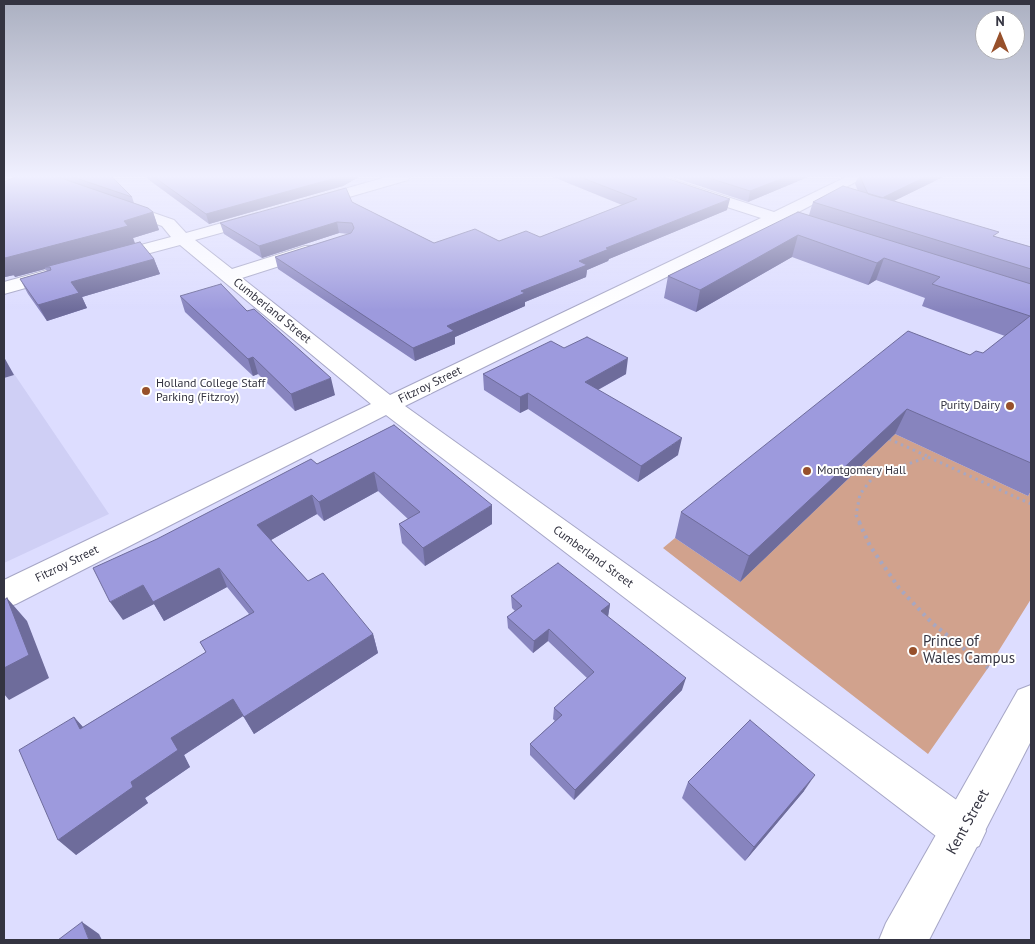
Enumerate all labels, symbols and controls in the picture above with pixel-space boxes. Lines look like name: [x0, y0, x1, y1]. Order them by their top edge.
north arrow: [975, 10, 1025, 60]
text: N: [995, 12, 1005, 30]
street label: Cumberland Street: [230, 275, 314, 347]
street label: Fitzroy Street: [396, 363, 464, 407]
place label: Holland College Staff Parking (Fitzroy): [156, 377, 265, 405]
marker: Holland College Staff Parking (Fitzroy): [140, 385, 152, 397]
place label: Purity Dairy: [940, 399, 1000, 413]
marker: Purity Dairy: [1004, 400, 1016, 412]
place label: Montgomery Hall: [817, 464, 906, 478]
marker: Montgomery Hall: [801, 465, 813, 477]
street label: Cumberland Street: [550, 523, 636, 591]
street label: Fitzroy Street: [33, 542, 101, 586]
place label: Prince of Wales Campus: [923, 633, 1015, 668]
marker: Prince of Wales Campus: [907, 645, 919, 657]
street label: Kent Street: [943, 786, 993, 858]

